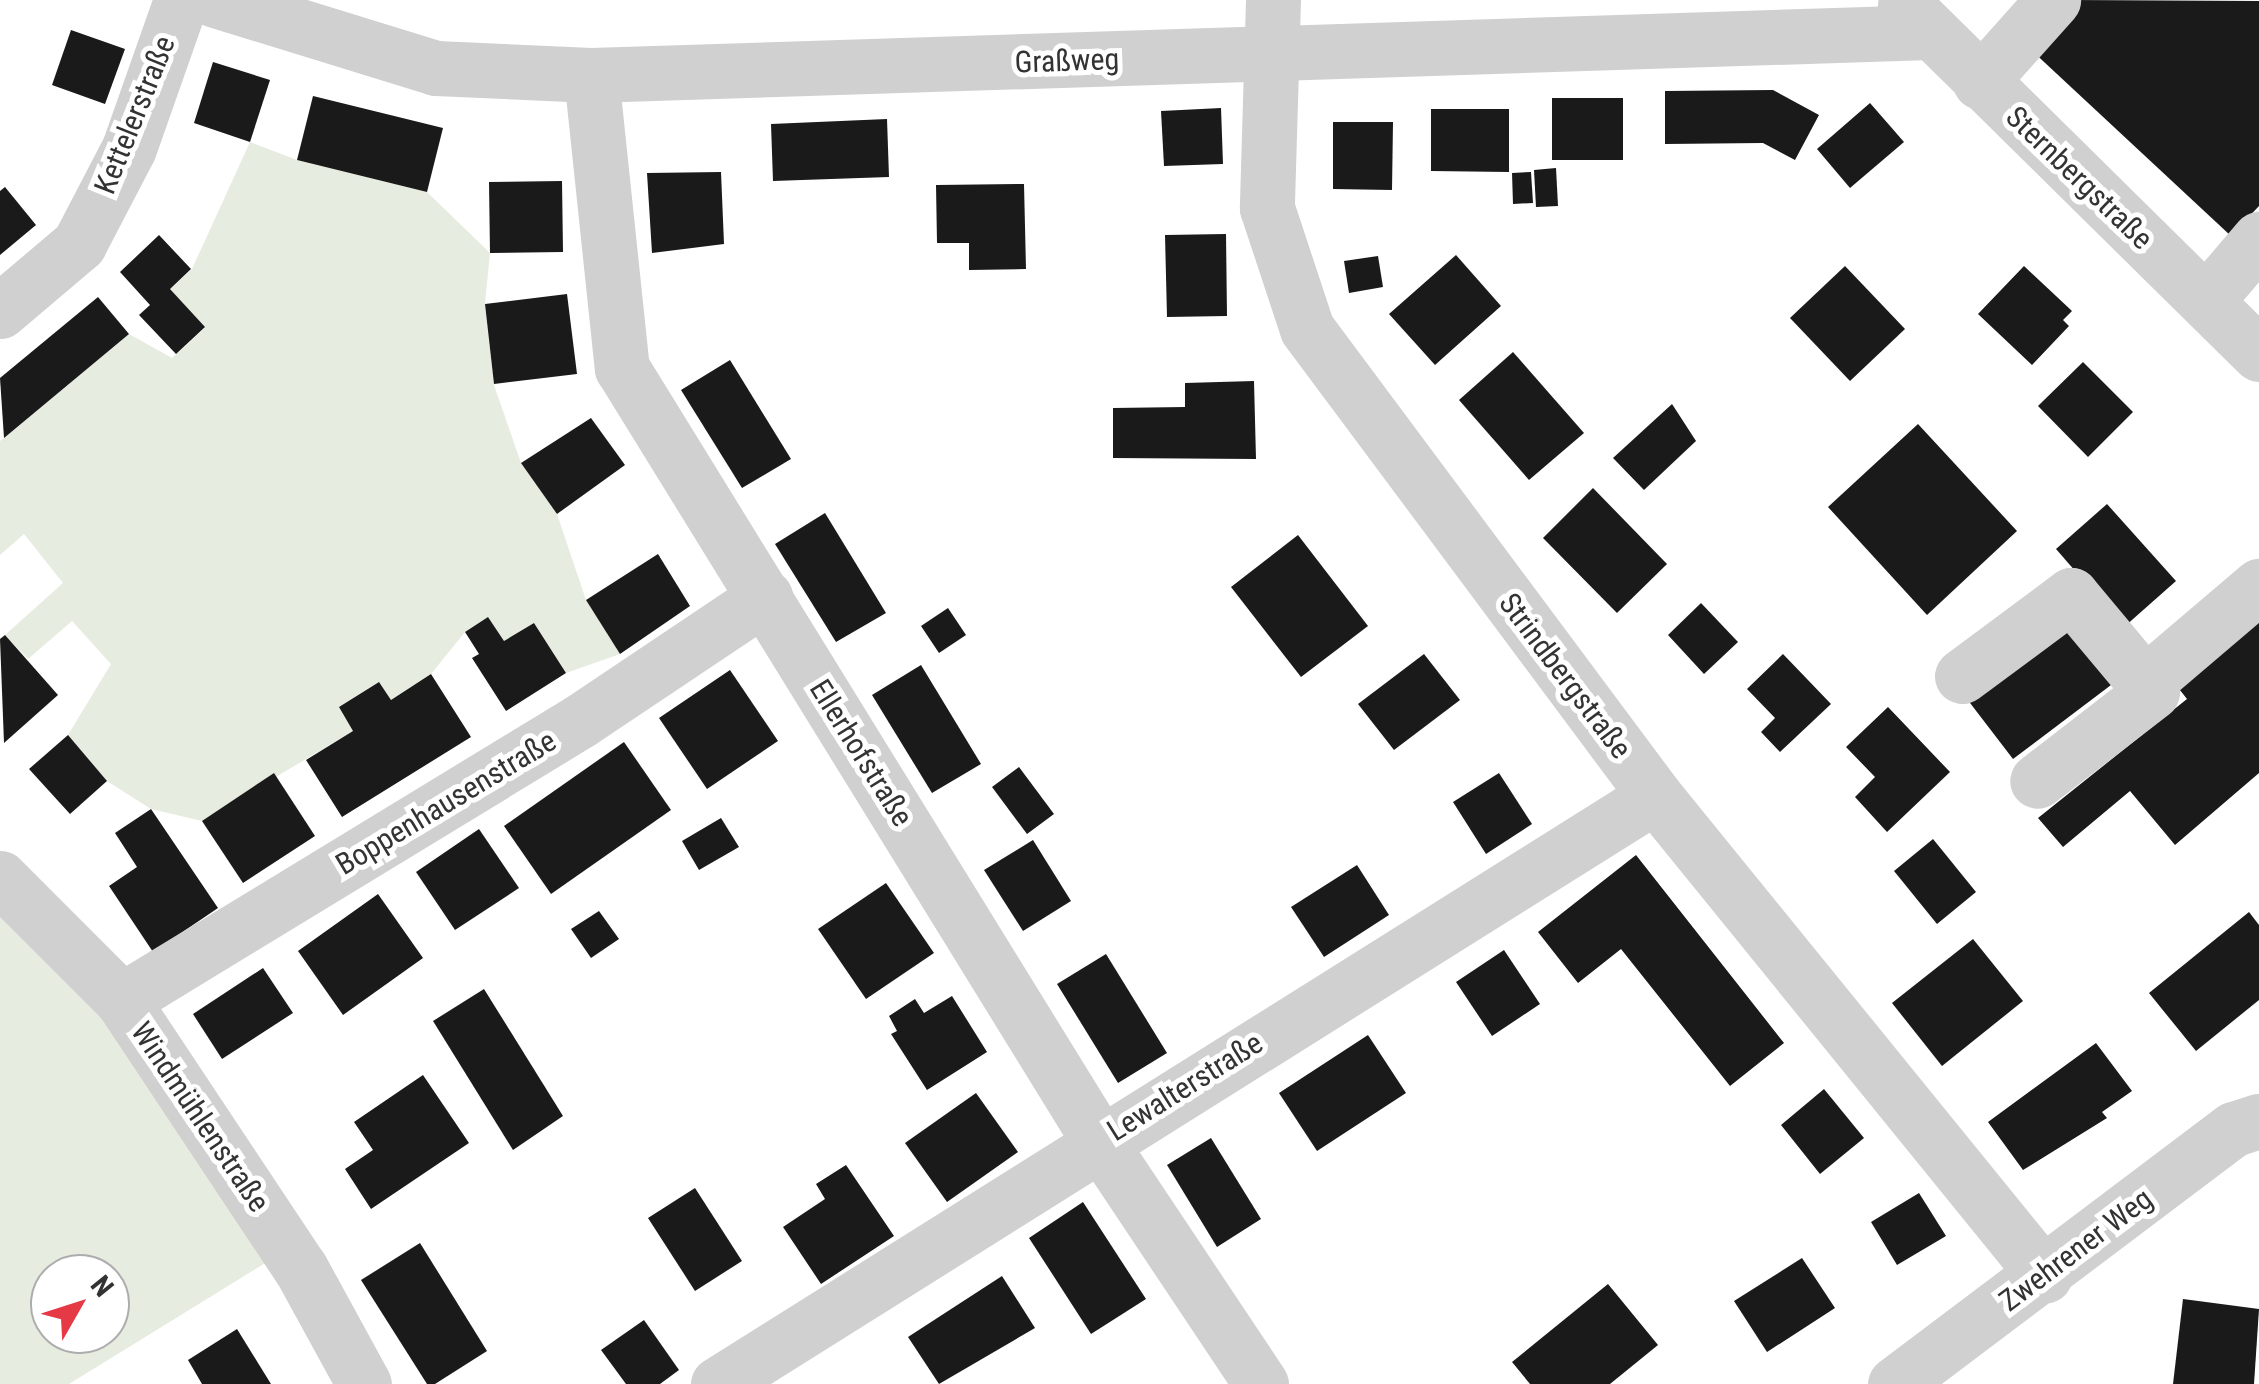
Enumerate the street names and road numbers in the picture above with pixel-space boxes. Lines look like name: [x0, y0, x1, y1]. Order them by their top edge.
street label: Kettelerstraße: [87, 31, 183, 199]
street label: Graßweg: [1014, 41, 1120, 81]
street label: Sternbergstraße: [1998, 99, 2160, 257]
street label: Strindbergstraße: [1491, 586, 1639, 766]
street label: Ellerhofstraße: [802, 673, 920, 833]
street label: Boppenhausenstraße: [329, 723, 563, 883]
street label: Windmühlenstraße: [123, 1015, 277, 1219]
street label: Lewalterstraße: [1101, 1025, 1269, 1149]
street label: Zwehrener Weg: [1992, 1181, 2160, 1319]

